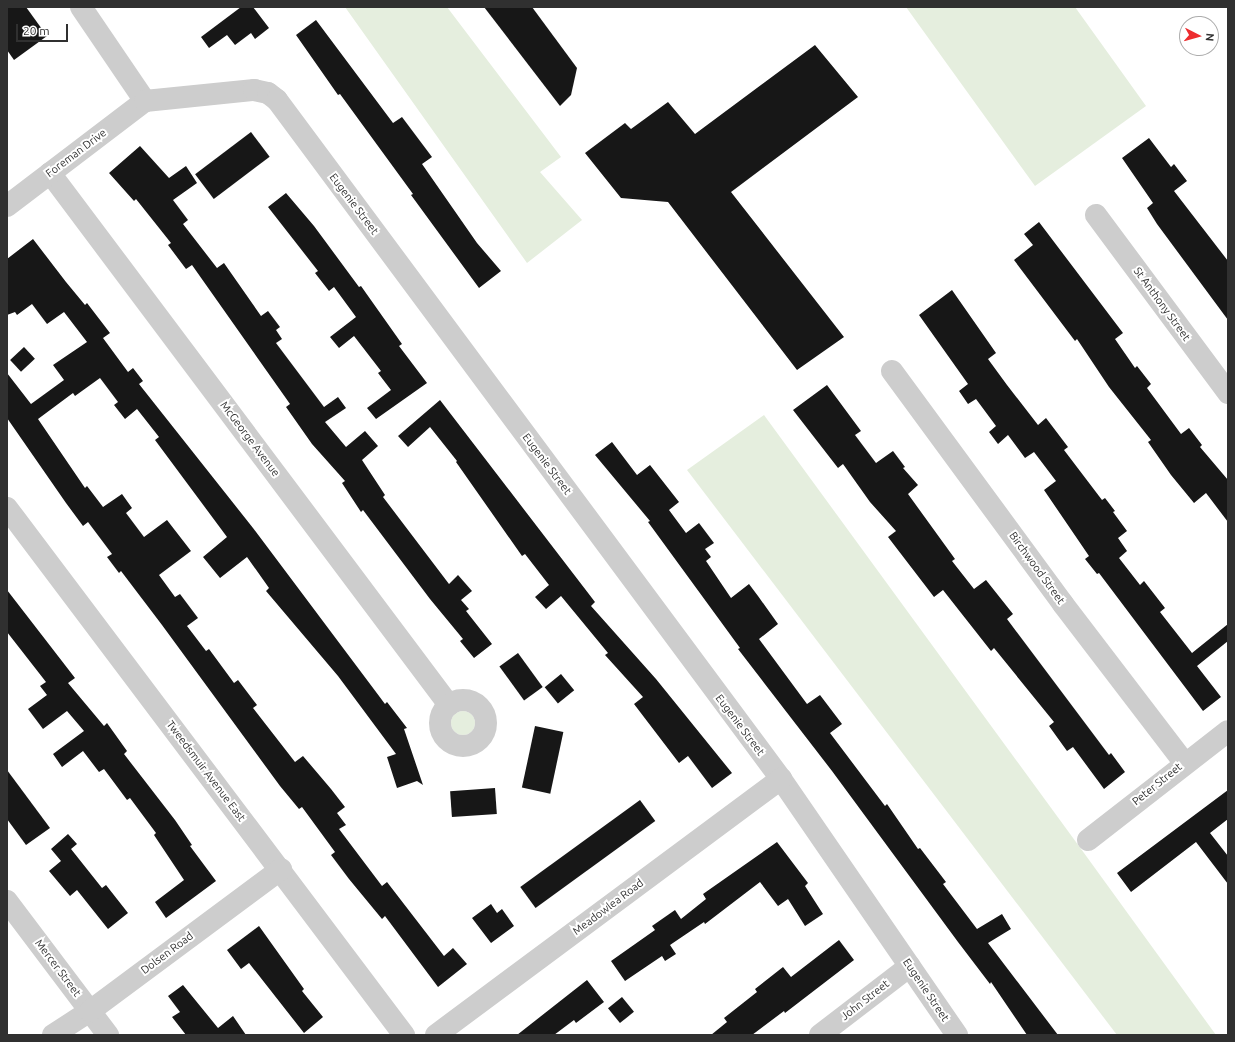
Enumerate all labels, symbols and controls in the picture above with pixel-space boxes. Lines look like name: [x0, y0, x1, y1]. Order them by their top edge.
scale bar: [18, 16, 70, 42]
north arrow: [1179, 16, 1219, 56]
text: 20 m: [23, 24, 50, 37]
text: N: [1204, 32, 1216, 42]
street label: Foreman Drive: [43, 126, 109, 180]
street label: Eugenie Street: [327, 171, 381, 237]
street label: St Anthony Street: [1131, 265, 1193, 343]
street label: McGeorge Avenue: [217, 399, 283, 479]
street label: Eugenie Street: [520, 431, 574, 497]
street label: Birchwood Street: [1006, 529, 1068, 607]
street label: Eugenie Street: [713, 692, 767, 758]
street label: Tweedsmuir Avenue East: [164, 718, 248, 824]
street label: Peter Street: [1129, 760, 1185, 808]
street label: Meadowlea Road: [570, 876, 646, 938]
street label: Dolsen Road: [138, 929, 196, 977]
street label: Mercer Street: [32, 937, 84, 999]
street label: Eugenie Street: [900, 956, 952, 1024]
street label: John Street: [838, 977, 892, 1023]

